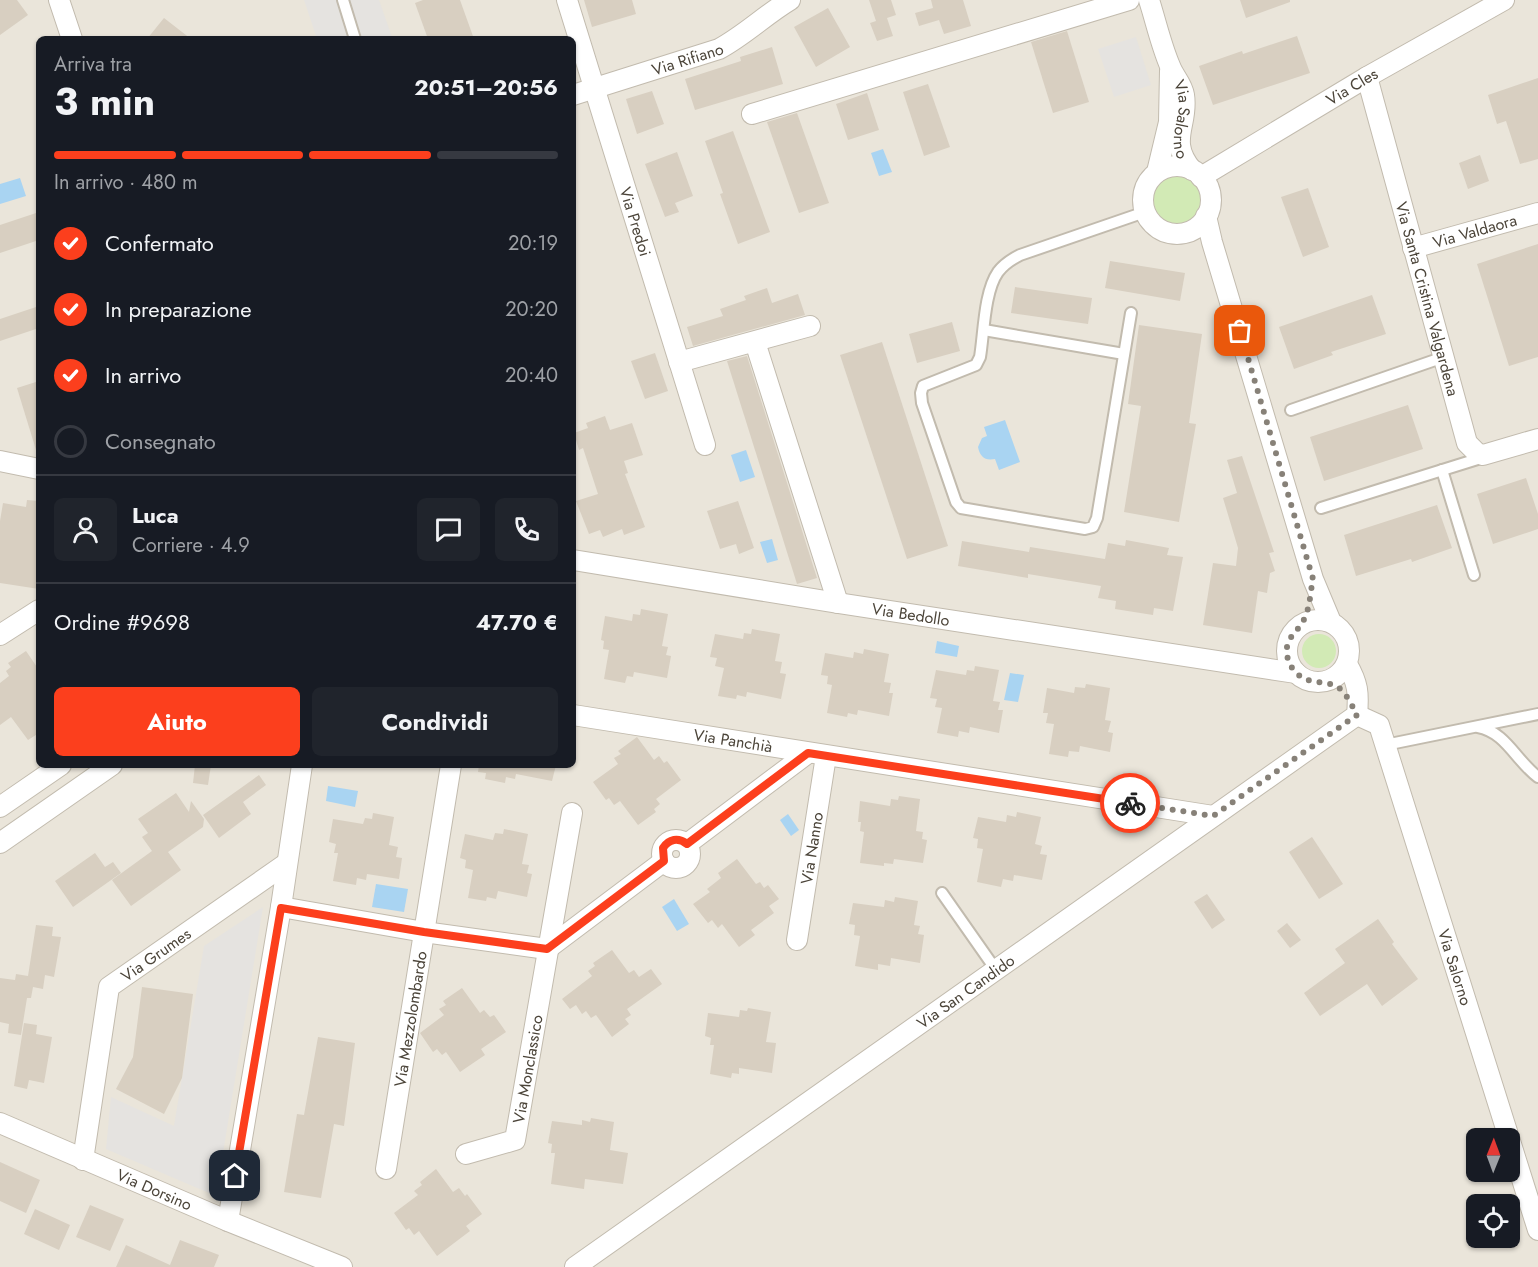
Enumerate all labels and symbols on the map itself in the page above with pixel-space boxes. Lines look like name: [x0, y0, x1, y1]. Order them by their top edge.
street label: Via Rifiano: [649, 37, 727, 82]
street label: Via Cles: [1322, 62, 1382, 111]
street label: Via Salorno: [1168, 76, 1196, 162]
street label: Via Predoi: [614, 184, 657, 259]
street label: Via Santa Cristina Valgardena: [1390, 199, 1465, 399]
street label: Via Valdaora: [1430, 209, 1519, 254]
pin: [1214, 305, 1265, 356]
street label: Via Bedollo: [870, 597, 951, 632]
street label: Via Panchià: [692, 723, 774, 758]
courier: [1100, 773, 1160, 833]
street label: Via Nanno: [795, 810, 829, 886]
street label: Via Grumes: [116, 922, 196, 987]
street label: Via Salorno: [1432, 926, 1478, 1009]
street label: Via Mezzolombardo: [388, 949, 433, 1089]
street label: Via San Candido: [912, 949, 1020, 1034]
street label: Via Monclassico: [507, 1013, 549, 1125]
north arrow: [1466, 1128, 1520, 1182]
pin: [209, 1150, 260, 1201]
street label: Via Dorsino: [113, 1163, 196, 1216]

